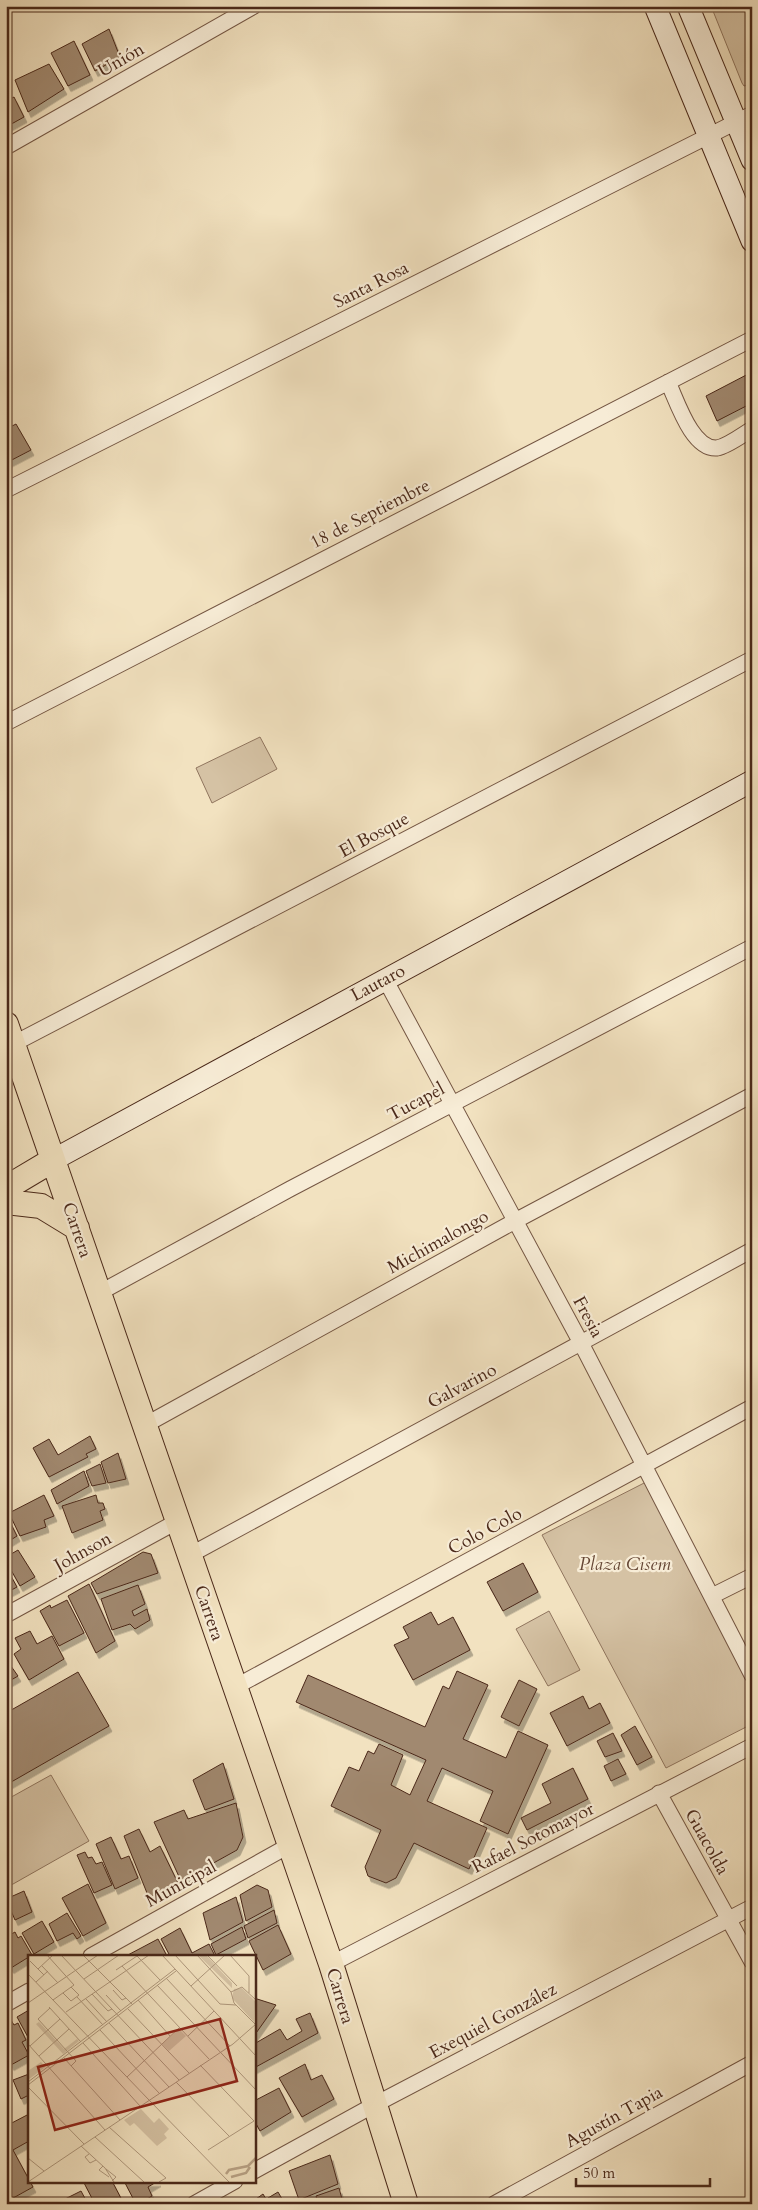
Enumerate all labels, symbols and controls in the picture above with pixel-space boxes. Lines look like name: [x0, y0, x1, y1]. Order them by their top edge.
street label: Unión: [93, 36, 150, 83]
street label: Santa Rosa: [329, 255, 413, 315]
street label: 18 de Septiembre: [306, 473, 434, 555]
street label: El Bosque: [334, 806, 414, 864]
street label: Lautaro: [346, 958, 410, 1008]
street label: Tucapel: [383, 1076, 449, 1127]
street label: Carrera: [56, 1199, 98, 1261]
street label: Michimalongo: [383, 1204, 494, 1280]
street label: Fresia: [567, 1292, 609, 1342]
street label: Galvarino: [423, 1357, 501, 1415]
street label: Colo Colo: [444, 1501, 527, 1561]
street label: Johnson: [47, 1526, 117, 1579]
park label: Plaza Cisem: [579, 1552, 671, 1577]
street label: Carrera: [188, 1582, 230, 1644]
street label: Rafael Sotomayor: [468, 1796, 599, 1880]
street label: Guacolda: [679, 1805, 735, 1880]
street label: Municipal: [141, 1854, 221, 1914]
inset map: [28, 1955, 255, 2182]
street label: Carrera: [320, 1965, 360, 2027]
street label: Exequiel González: [425, 1977, 561, 2065]
street label: Agustín Tapia: [561, 2080, 667, 2154]
scale bar: [576, 2155, 709, 2187]
text: 50 m: [583, 2163, 615, 2183]

